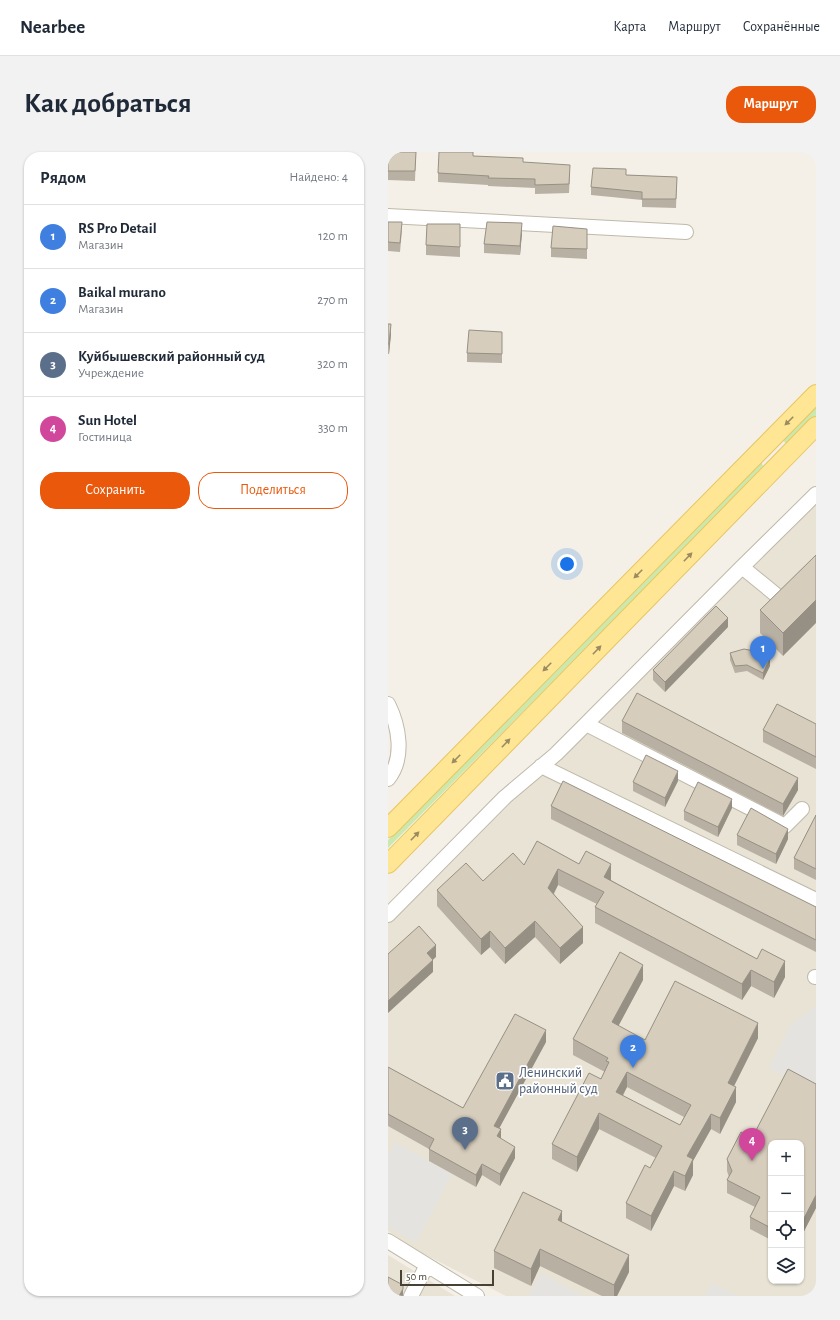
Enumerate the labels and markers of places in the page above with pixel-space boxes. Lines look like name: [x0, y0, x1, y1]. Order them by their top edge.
pin: 1: [750, 636, 776, 669]
pin: 2: [620, 1035, 646, 1068]
place label: Ленинский районный суд: [519, 1066, 598, 1096]
public building icon: Ленинский районный суд: [494, 1070, 516, 1092]
pin: 3: [452, 1117, 478, 1150]
pin: 4: [739, 1128, 765, 1161]

